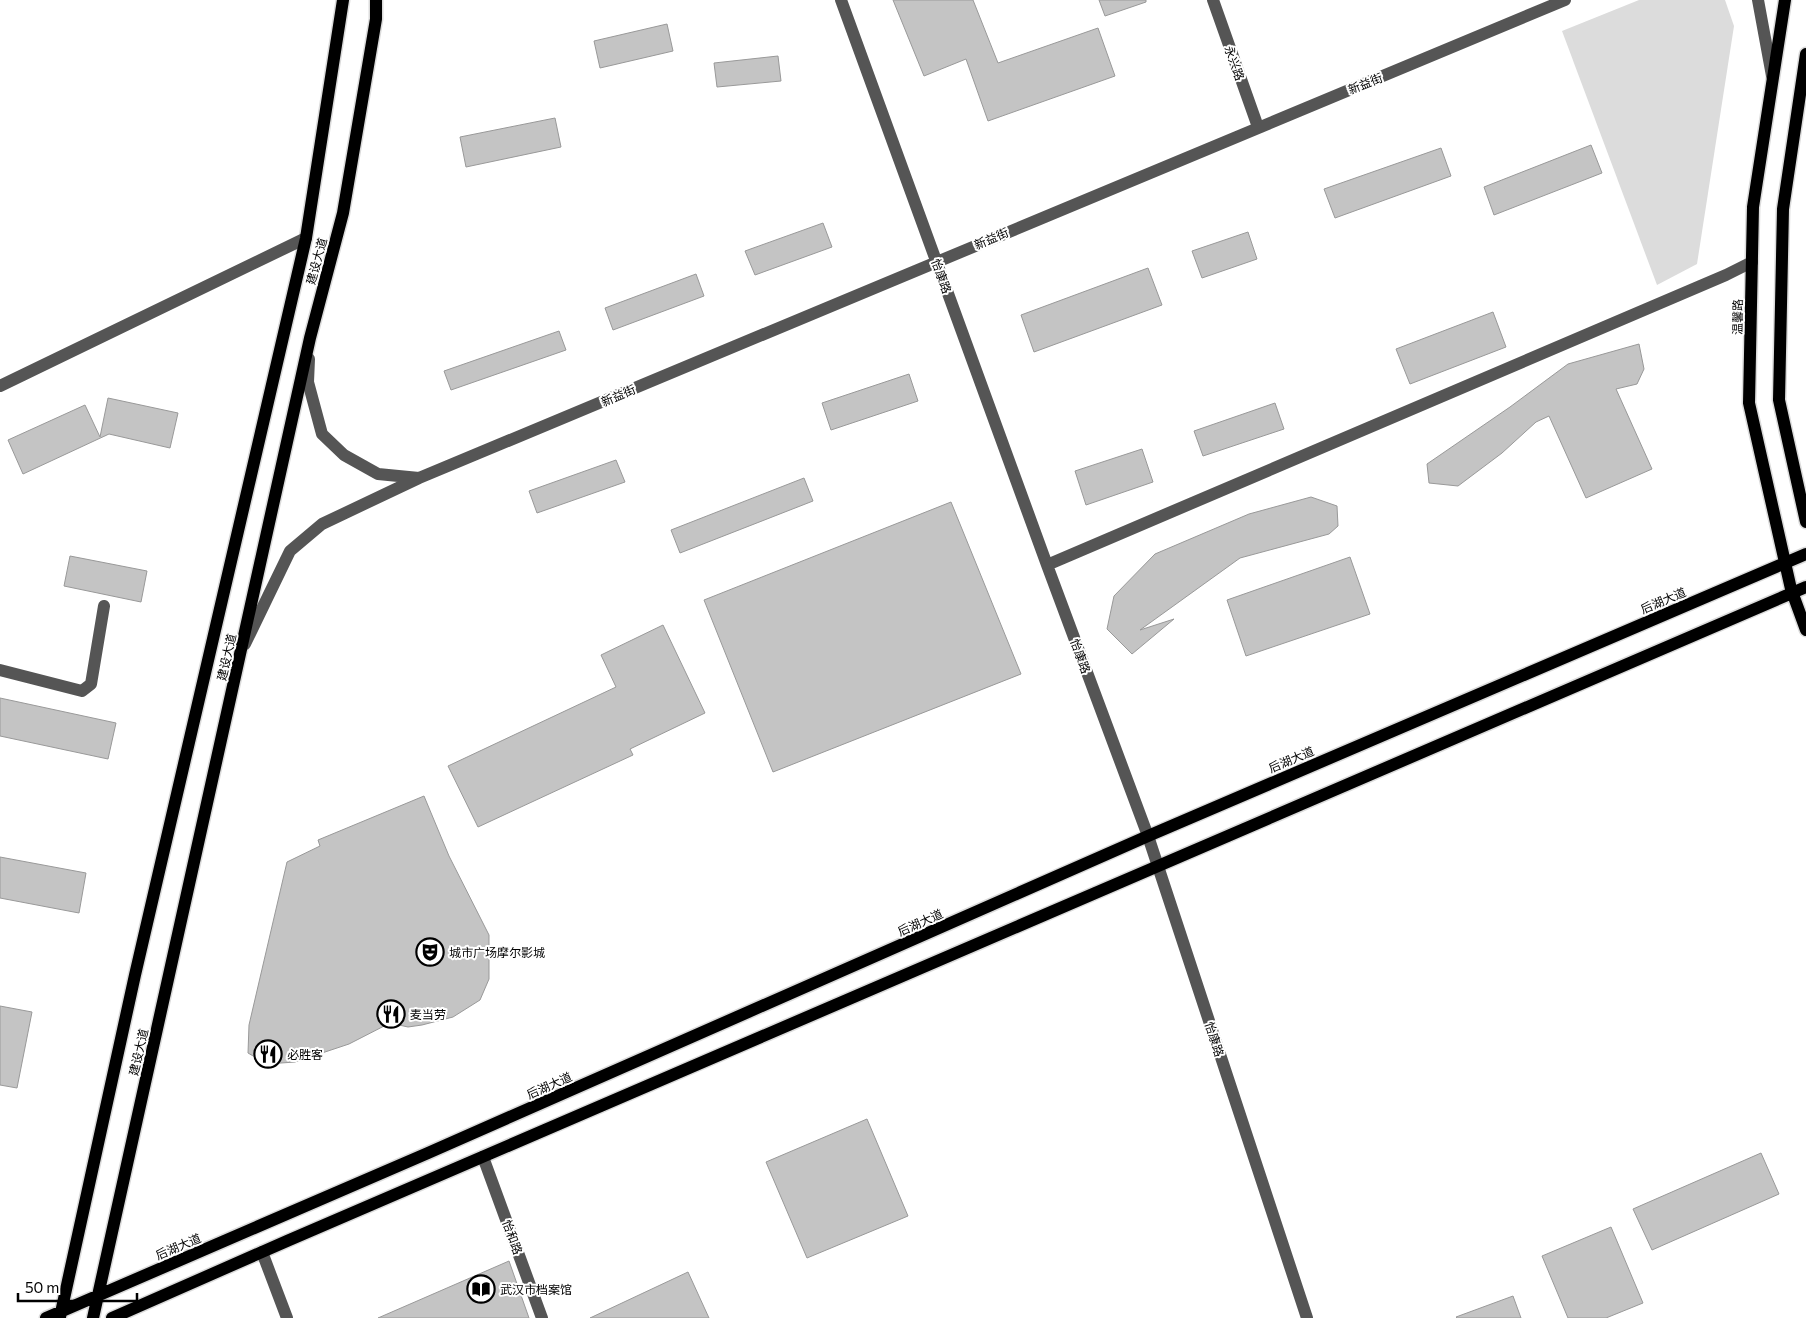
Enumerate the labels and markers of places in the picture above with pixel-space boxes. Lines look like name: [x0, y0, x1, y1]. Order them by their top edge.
theatre icon: 城市广场摩尔影城: [415, 937, 445, 967]
place label: 城市广场摩尔影城: [449, 945, 545, 959]
restaurant icon: 麦当劳: [376, 999, 406, 1029]
place label: 麦当劳: [410, 1007, 446, 1021]
restaurant icon: 必胜客: [253, 1039, 283, 1069]
place label: 必胜客: [287, 1047, 323, 1061]
library icon: 武汉市档案馆: [466, 1274, 496, 1304]
place label: 武汉市档案馆: [500, 1282, 572, 1296]

